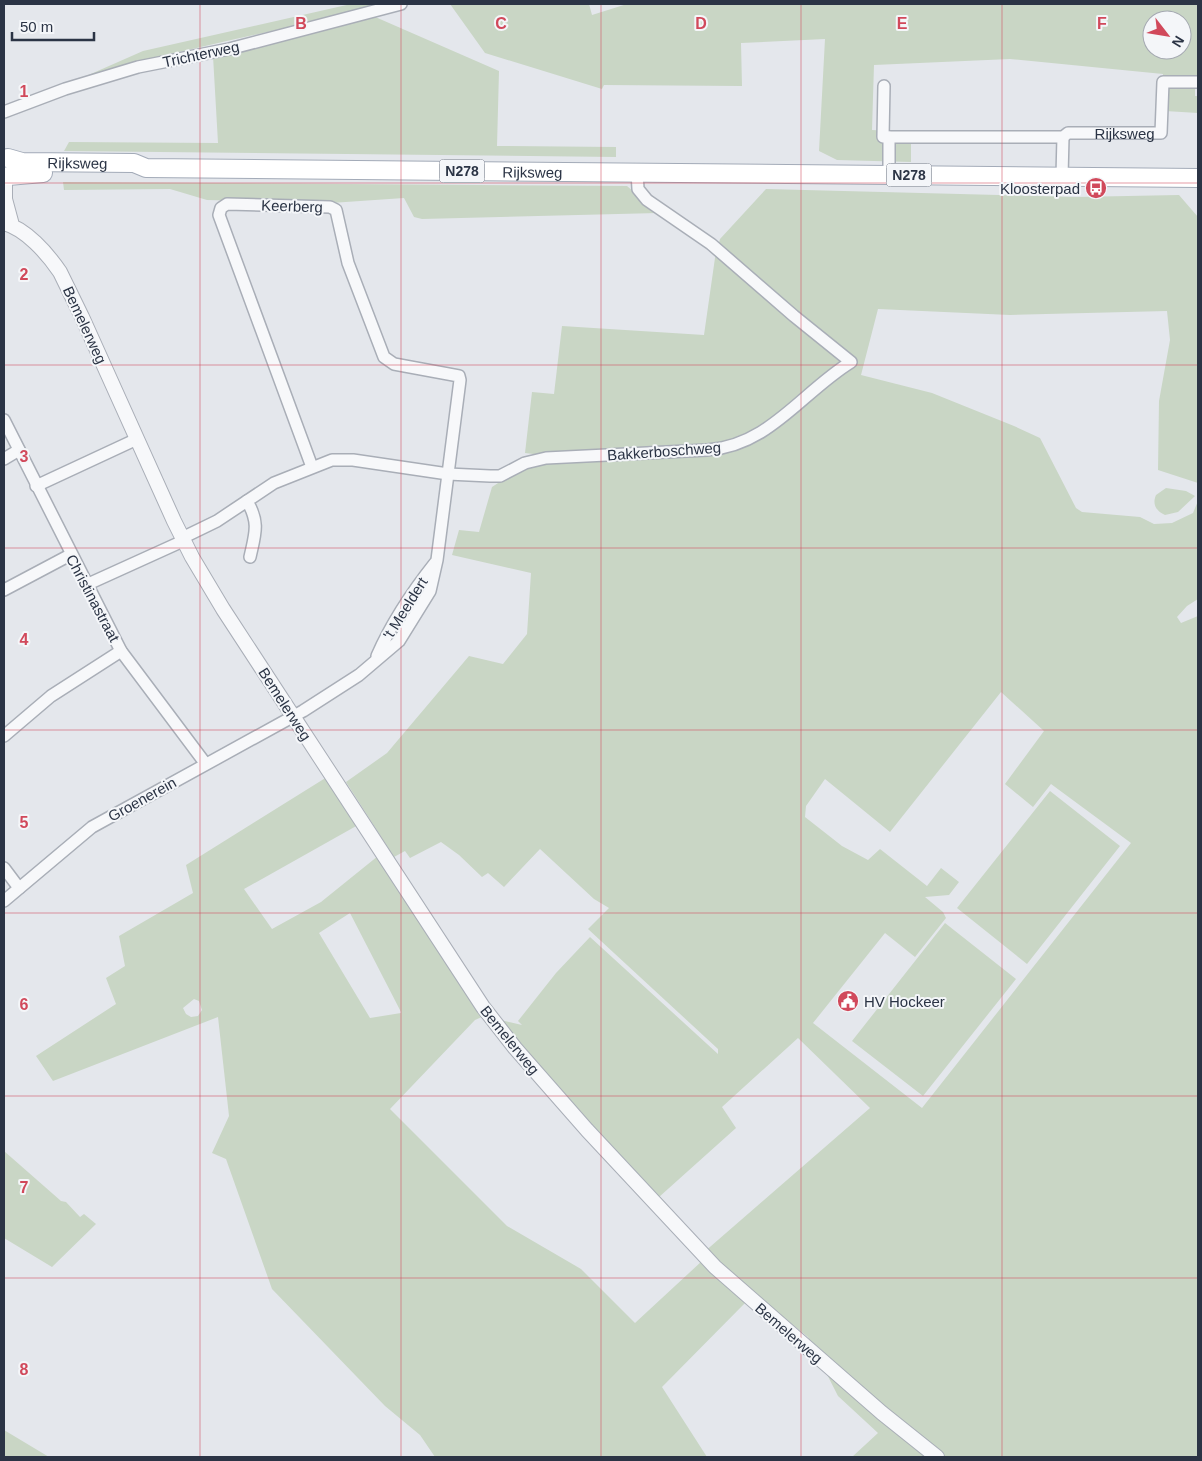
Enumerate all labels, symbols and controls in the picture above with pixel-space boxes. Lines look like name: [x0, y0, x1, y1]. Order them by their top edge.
scale bar: [12, 10, 95, 42]
north arrow: [1142, 10, 1192, 60]
text: B: [295, 15, 307, 32]
text: C: [495, 15, 507, 32]
text: D: [695, 15, 707, 32]
text: E: [897, 15, 908, 32]
text: F: [1097, 15, 1107, 32]
text: 50 m: [20, 18, 53, 35]
text: N: [1169, 33, 1188, 50]
street label: Trichterweg: [161, 38, 241, 70]
text: 1: [20, 83, 29, 100]
street label: Rijksweg: [1095, 125, 1155, 142]
street label: Rijksweg: [47, 154, 108, 171]
road number: N278: [440, 160, 484, 182]
street label: Rijksweg: [502, 163, 563, 180]
road number: N278: [886, 164, 932, 186]
bus stop icon: Kloosterpad: [1084, 176, 1108, 200]
place label: Kloosterpad: [1000, 180, 1080, 197]
street label: Keerberg: [261, 196, 323, 216]
text: 2: [20, 266, 29, 283]
street label: Bemelerweg: [60, 284, 110, 366]
street label: Bakkerboschweg: [606, 439, 722, 463]
text: 3: [20, 448, 29, 465]
street label: Christinastraat: [63, 551, 124, 645]
street label: 't Meeldert: [379, 573, 431, 642]
text: 4: [20, 631, 29, 648]
street label: Bemelerweg: [255, 664, 315, 744]
street label: Groenerein: [105, 773, 179, 825]
text: 5: [20, 814, 29, 831]
public building icon: HV Hockeer: [836, 989, 860, 1013]
place label: HV Hockeer: [864, 993, 945, 1010]
text: 6: [20, 996, 29, 1013]
street label: Bemelerweg: [477, 1002, 543, 1078]
text: 7: [20, 1179, 29, 1196]
street label: Bemelerweg: [752, 1299, 826, 1367]
text: 8: [20, 1361, 29, 1378]

